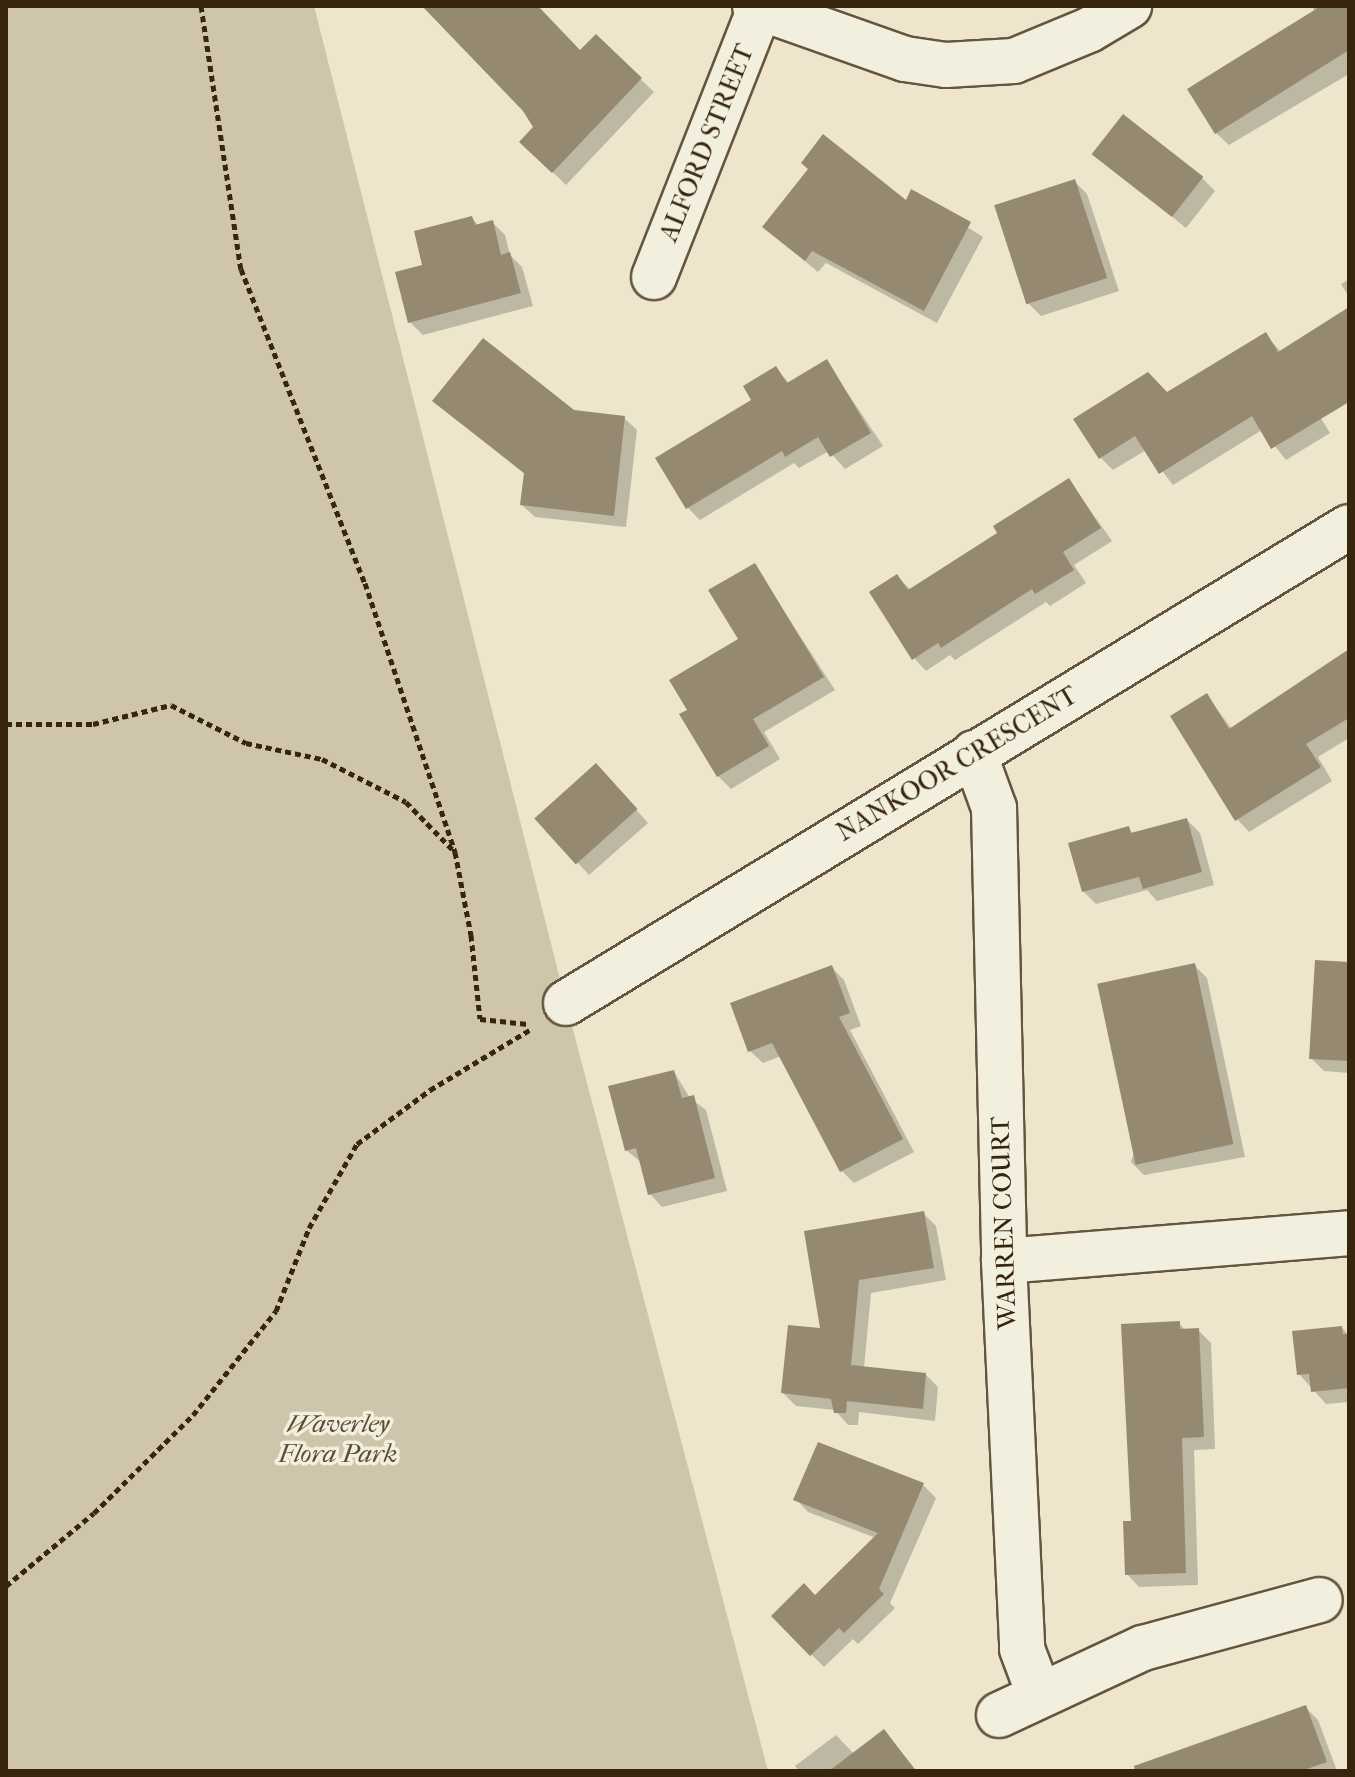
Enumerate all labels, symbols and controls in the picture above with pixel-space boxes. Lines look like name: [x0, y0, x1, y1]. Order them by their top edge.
street label: ALFORD STREET: [653, 40, 761, 246]
street label: NANKOOR CRESCENT: [831, 680, 1083, 848]
street label: WARREN COURT: [985, 1116, 1023, 1330]
park label: Waverley Flora Park: [279, 1408, 397, 1470]

